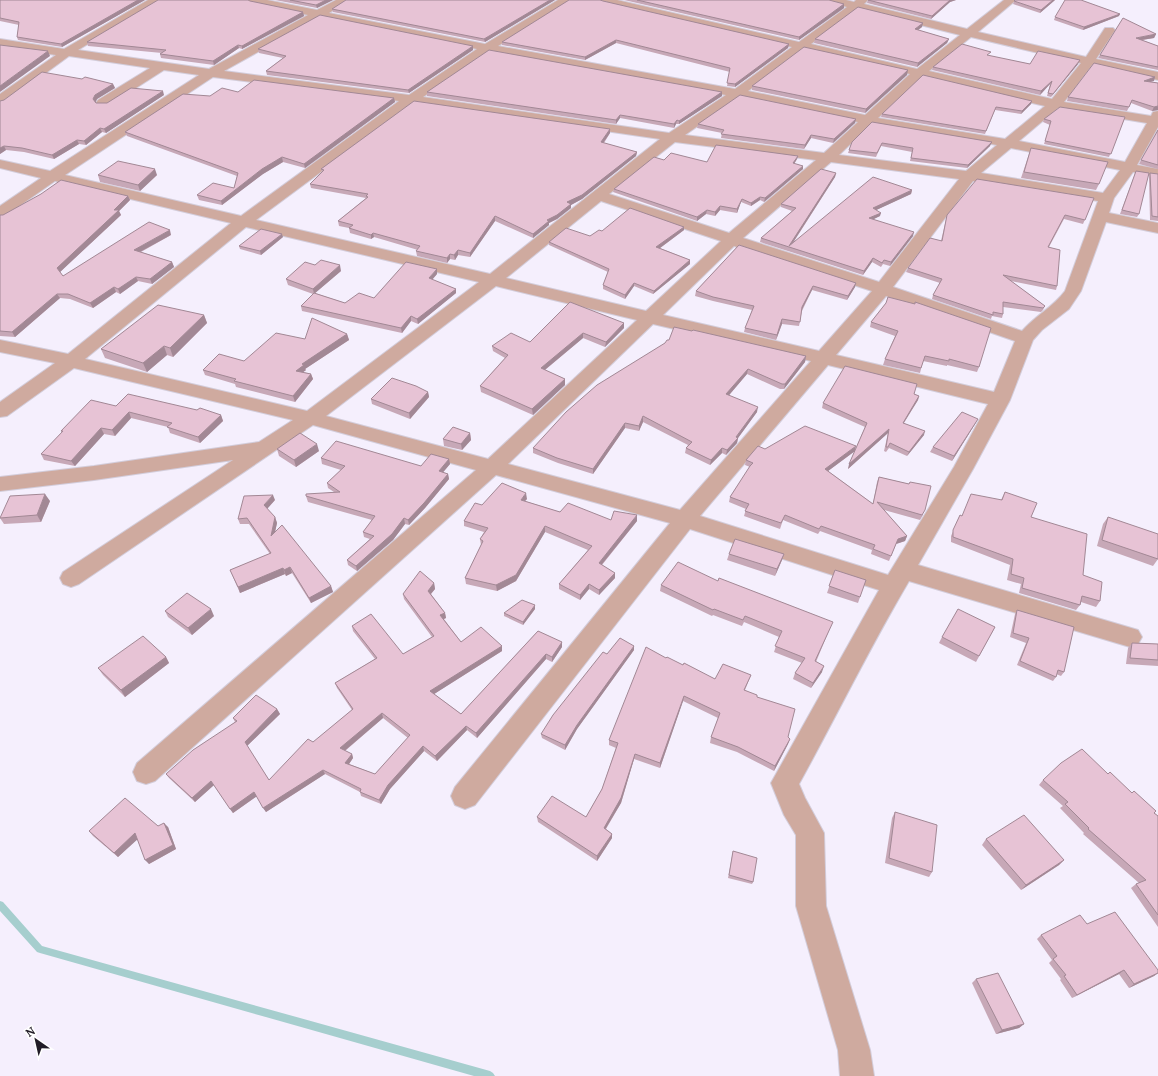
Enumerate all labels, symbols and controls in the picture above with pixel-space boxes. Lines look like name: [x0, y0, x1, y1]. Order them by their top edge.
north arrow: [16, 1020, 56, 1060]
text: N: [23, 1023, 38, 1040]

